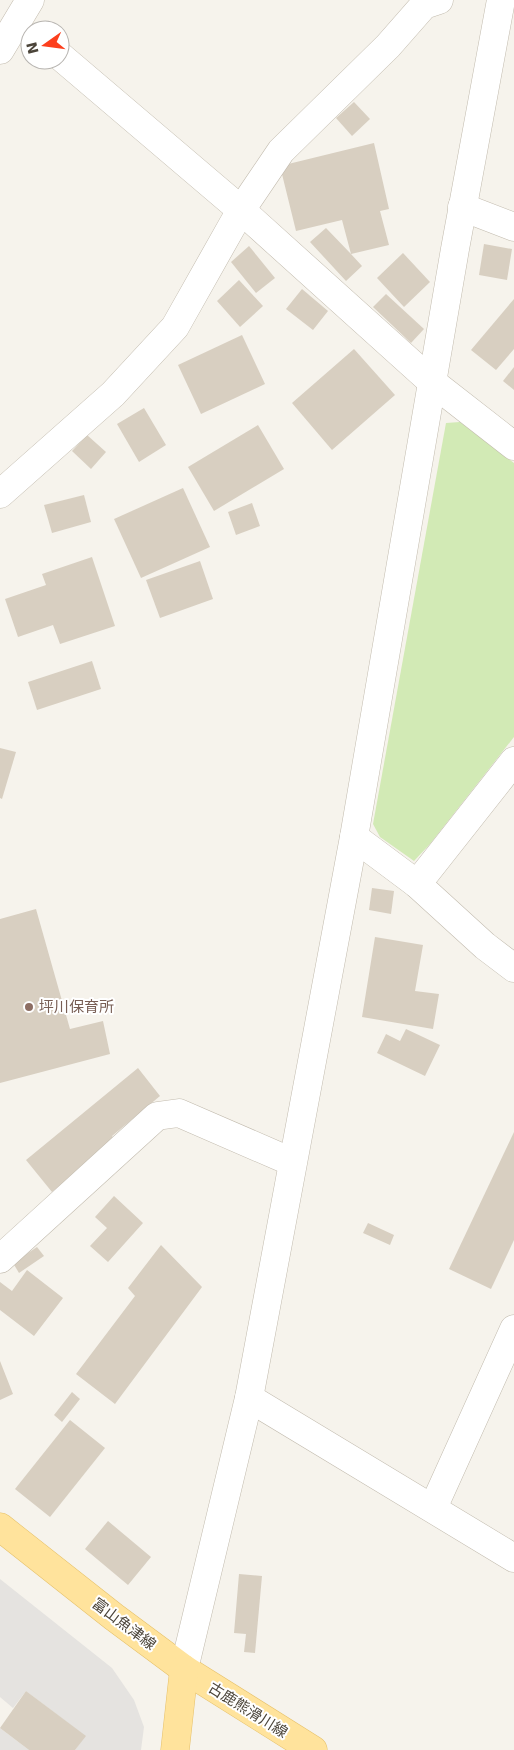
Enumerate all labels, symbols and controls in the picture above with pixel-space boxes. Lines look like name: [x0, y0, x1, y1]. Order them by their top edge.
north arrow: [20, 20, 70, 70]
text: N: [23, 41, 42, 56]
place label: 坪川保育所: [39, 998, 114, 1016]
marker: 坪川保育所: [23, 1001, 35, 1013]
street label: 富山魚津線: [89, 1594, 159, 1654]
street label: 古鹿熊滑川線: [205, 1679, 291, 1741]

